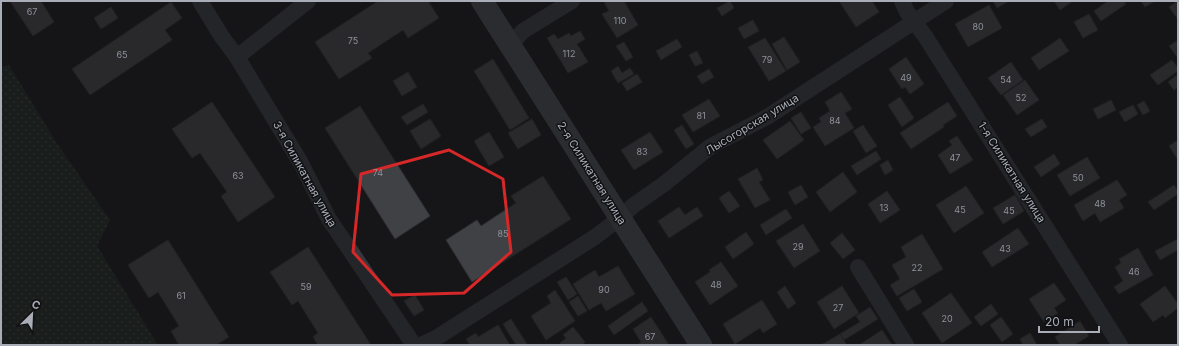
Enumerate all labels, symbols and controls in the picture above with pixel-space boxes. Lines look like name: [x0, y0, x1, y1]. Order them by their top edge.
house number: 67: [27, 6, 37, 17]
house number: 110: [614, 15, 627, 26]
house number: 80: [972, 21, 984, 32]
house number: 75: [348, 35, 358, 46]
house number: 112: [563, 48, 575, 59]
house number: 65: [116, 49, 128, 60]
house number: 79: [762, 54, 773, 65]
house number: 49: [900, 72, 912, 83]
house number: 54: [1000, 74, 1012, 85]
street label: Лысогорская улица: [703, 91, 801, 157]
house number: 52: [1016, 92, 1026, 103]
house number: 81: [696, 110, 706, 121]
house number: 84: [829, 115, 841, 126]
street label: 3-я Силикатная улица: [270, 119, 340, 229]
street label: 2-я Силикатная улица: [555, 119, 629, 227]
street label: 1-я Силикатная улица: [975, 119, 1049, 225]
house number: 83: [636, 146, 648, 157]
house number: 47: [950, 152, 960, 163]
house number: 74: [373, 167, 383, 178]
house number: 63: [232, 170, 244, 181]
house number: 50: [1072, 172, 1084, 183]
house number: 48: [1094, 198, 1106, 209]
house number: 13: [879, 202, 889, 213]
house number: 45: [954, 204, 966, 215]
house number: 45: [1003, 205, 1015, 216]
house number: 85: [497, 228, 509, 239]
house number: 29: [792, 241, 804, 252]
house number: 43: [999, 243, 1011, 254]
house number: 22: [912, 262, 922, 273]
house number: 46: [1128, 266, 1140, 277]
house number: 48: [710, 279, 722, 290]
house number: 59: [300, 281, 312, 292]
house number: 90: [598, 284, 610, 295]
house number: 61: [176, 290, 186, 301]
north arrow: [12, 294, 52, 334]
text: С: [30, 297, 43, 313]
house number: 27: [833, 302, 843, 313]
scale bar: [1039, 308, 1099, 334]
house number: 20: [941, 313, 953, 324]
text: 20 m: [1045, 314, 1074, 329]
house number: 67: [645, 331, 655, 342]

